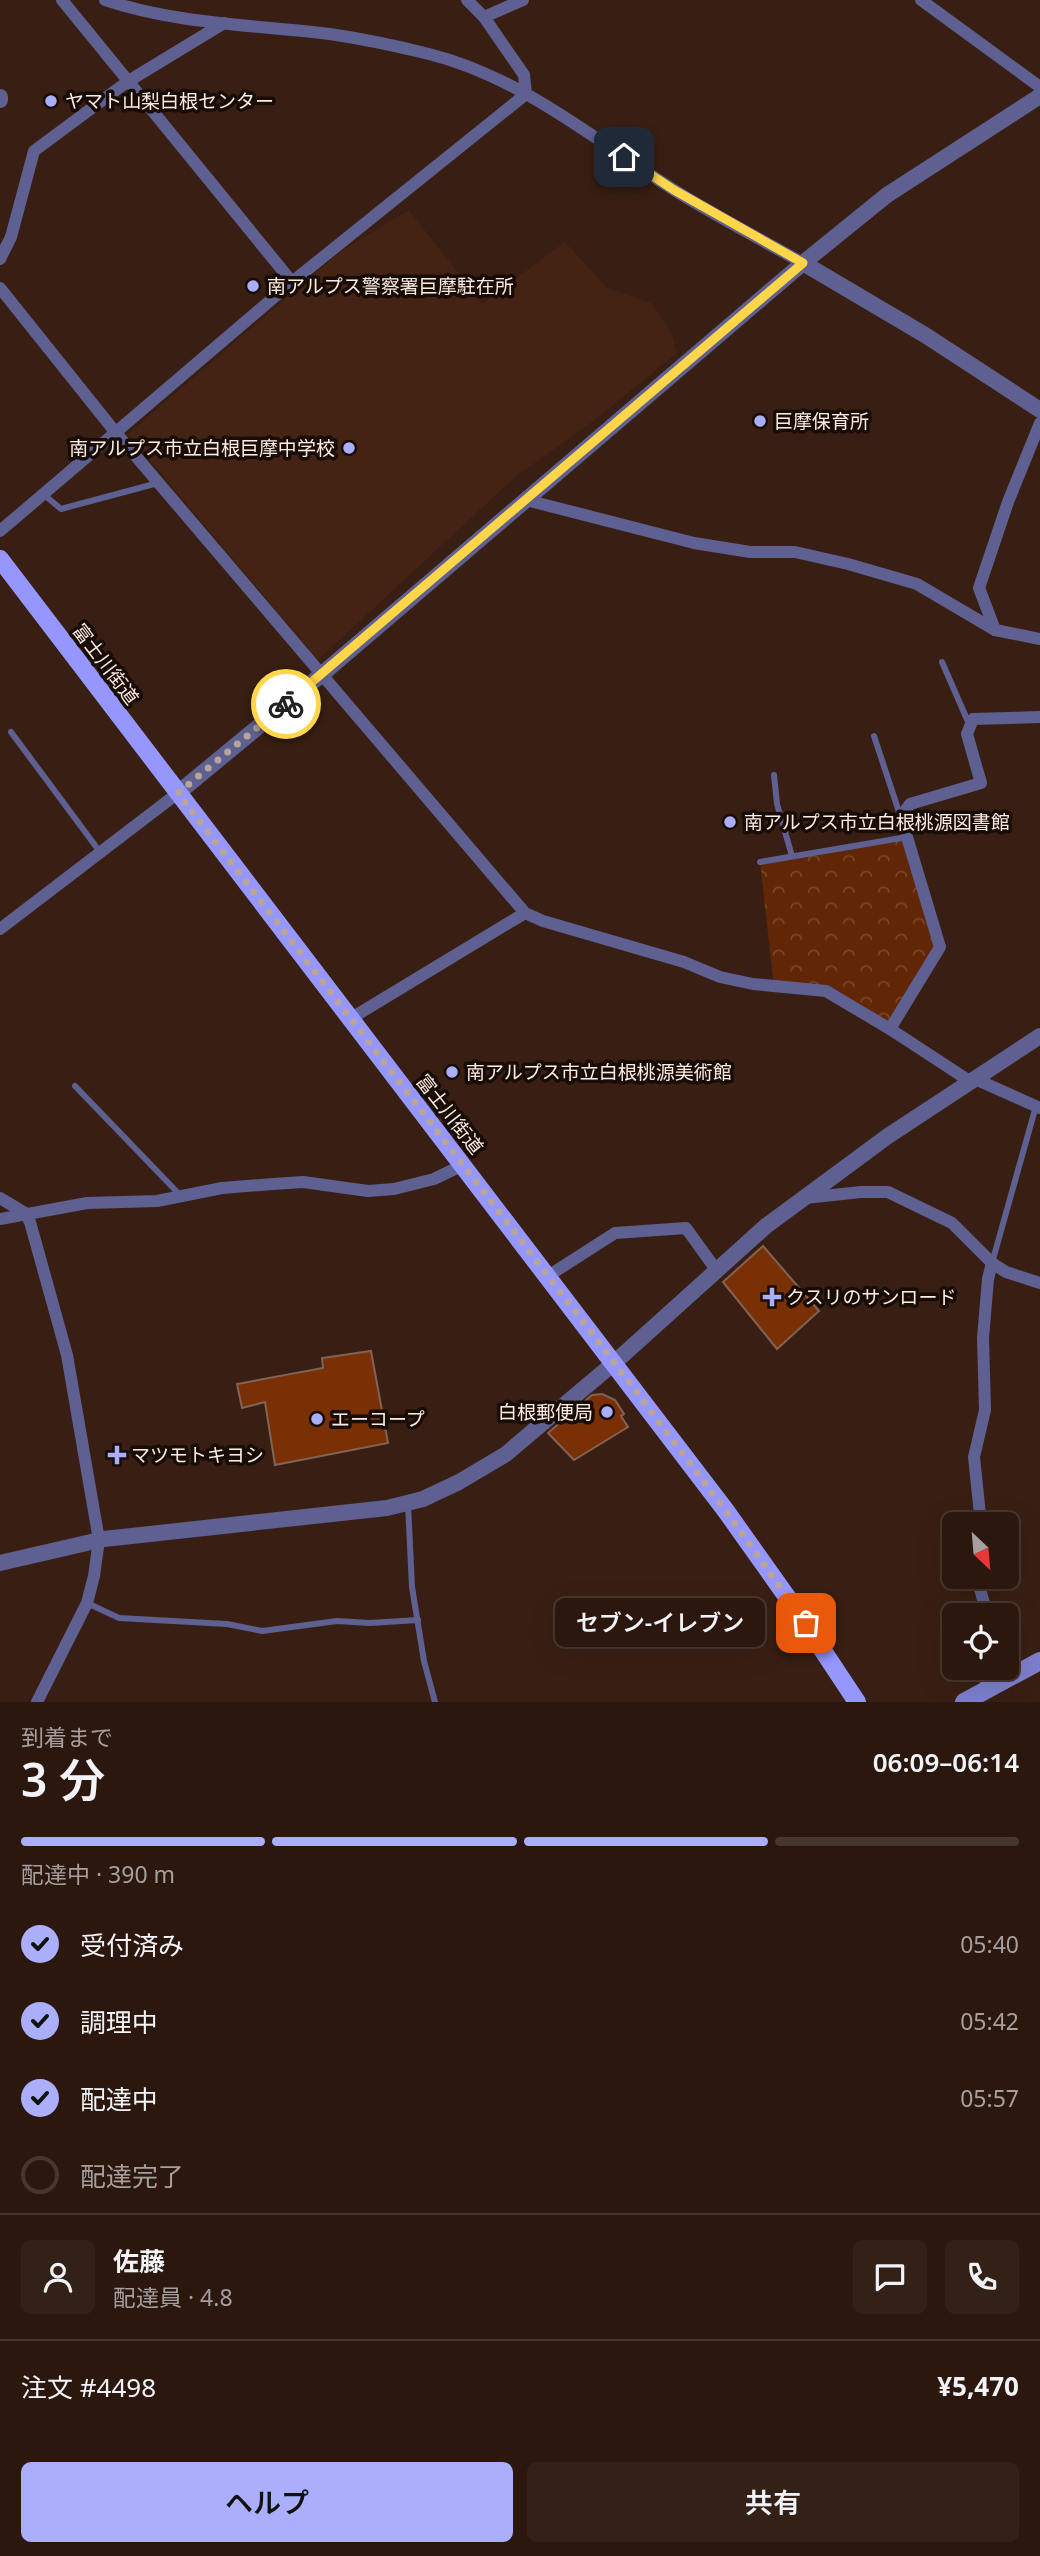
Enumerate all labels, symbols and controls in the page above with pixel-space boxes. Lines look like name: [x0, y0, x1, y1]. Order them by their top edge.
place label: ヤマト山梨白根センター: [65, 88, 274, 114]
marker: ヤマト山梨白根センター: [43, 93, 59, 109]
pin: [594, 127, 654, 187]
icon: home: [605, 138, 643, 176]
place label: 南アルプス警察署巨摩駐在所: [267, 273, 514, 299]
marker: 南アルプス警察署巨摩駐在所: [245, 278, 261, 294]
place label: 巨摩保育所: [774, 408, 869, 434]
marker: 巨摩保育所: [752, 413, 768, 429]
place label: 南アルプス市立白根巨摩中学校: [69, 435, 335, 461]
marker: 南アルプス市立白根巨摩中学校: [341, 440, 357, 456]
street label: 富士川街道: [67, 618, 145, 710]
courier: [251, 669, 321, 739]
icon: bike: [267, 685, 305, 723]
place label: 南アルプス市立白根桃源図書館: [744, 809, 1010, 835]
marker: 南アルプス市立白根桃源図書館: [722, 814, 738, 830]
place label: 南アルプス市立白根桃源美術館: [466, 1059, 732, 1085]
marker: 南アルプス市立白根桃源美術館: [444, 1064, 460, 1080]
street label: 富士川街道: [411, 1069, 489, 1159]
place label: クスリのサンロード: [786, 1284, 956, 1310]
marker: クスリのサンロード: [764, 1289, 780, 1305]
place label: 白根郵便局: [498, 1399, 593, 1425]
marker: 白根郵便局: [599, 1404, 615, 1420]
place label: エーコープ: [331, 1406, 425, 1432]
marker: エーコープ: [309, 1411, 325, 1427]
place label: マツモトキヨシ: [131, 1442, 264, 1468]
marker: マツモトキヨシ: [109, 1447, 125, 1463]
north arrow: [942, 1512, 1018, 1589]
map controls: [942, 1512, 1019, 1680]
pin: [776, 1593, 836, 1653]
callout: セブン-イレブン: [554, 1598, 764, 1648]
button: locate: [942, 1603, 1019, 1680]
icon: bag: [787, 1604, 825, 1642]
text: セブン-イレブン: [576, 1606, 744, 1638]
text: 到着まで: [21, 1721, 113, 1753]
text: 06:09–06:14: [873, 1744, 1019, 1780]
text: 3 分: [21, 1748, 105, 1810]
text: 配達中 · 390 m: [21, 1858, 175, 1890]
icon: check: [21, 1925, 59, 1963]
text: 受付済み: [80, 1927, 184, 1963]
text: 05:40: [960, 1928, 1019, 1960]
icon: check: [21, 2002, 59, 2040]
text: 調理中: [80, 2004, 158, 2040]
text: 05:42: [960, 2005, 1019, 2037]
icon: check: [21, 2079, 59, 2117]
text: 配達中: [80, 2081, 158, 2117]
text: 05:57: [960, 2082, 1019, 2114]
text: 配達完了: [80, 2158, 184, 2194]
button: person: [21, 2240, 95, 2314]
button: chat: [853, 2240, 927, 2314]
button: phone: [945, 2240, 1019, 2314]
text: 佐藤: [113, 2243, 165, 2279]
text: 配達員 · 4.8: [113, 2281, 233, 2313]
text: ¥5,470: [937, 2368, 1019, 2404]
text: 注文 #4498: [21, 2369, 156, 2405]
button: ヘルプ: [21, 2462, 513, 2542]
button: 共有: [527, 2462, 1019, 2542]

